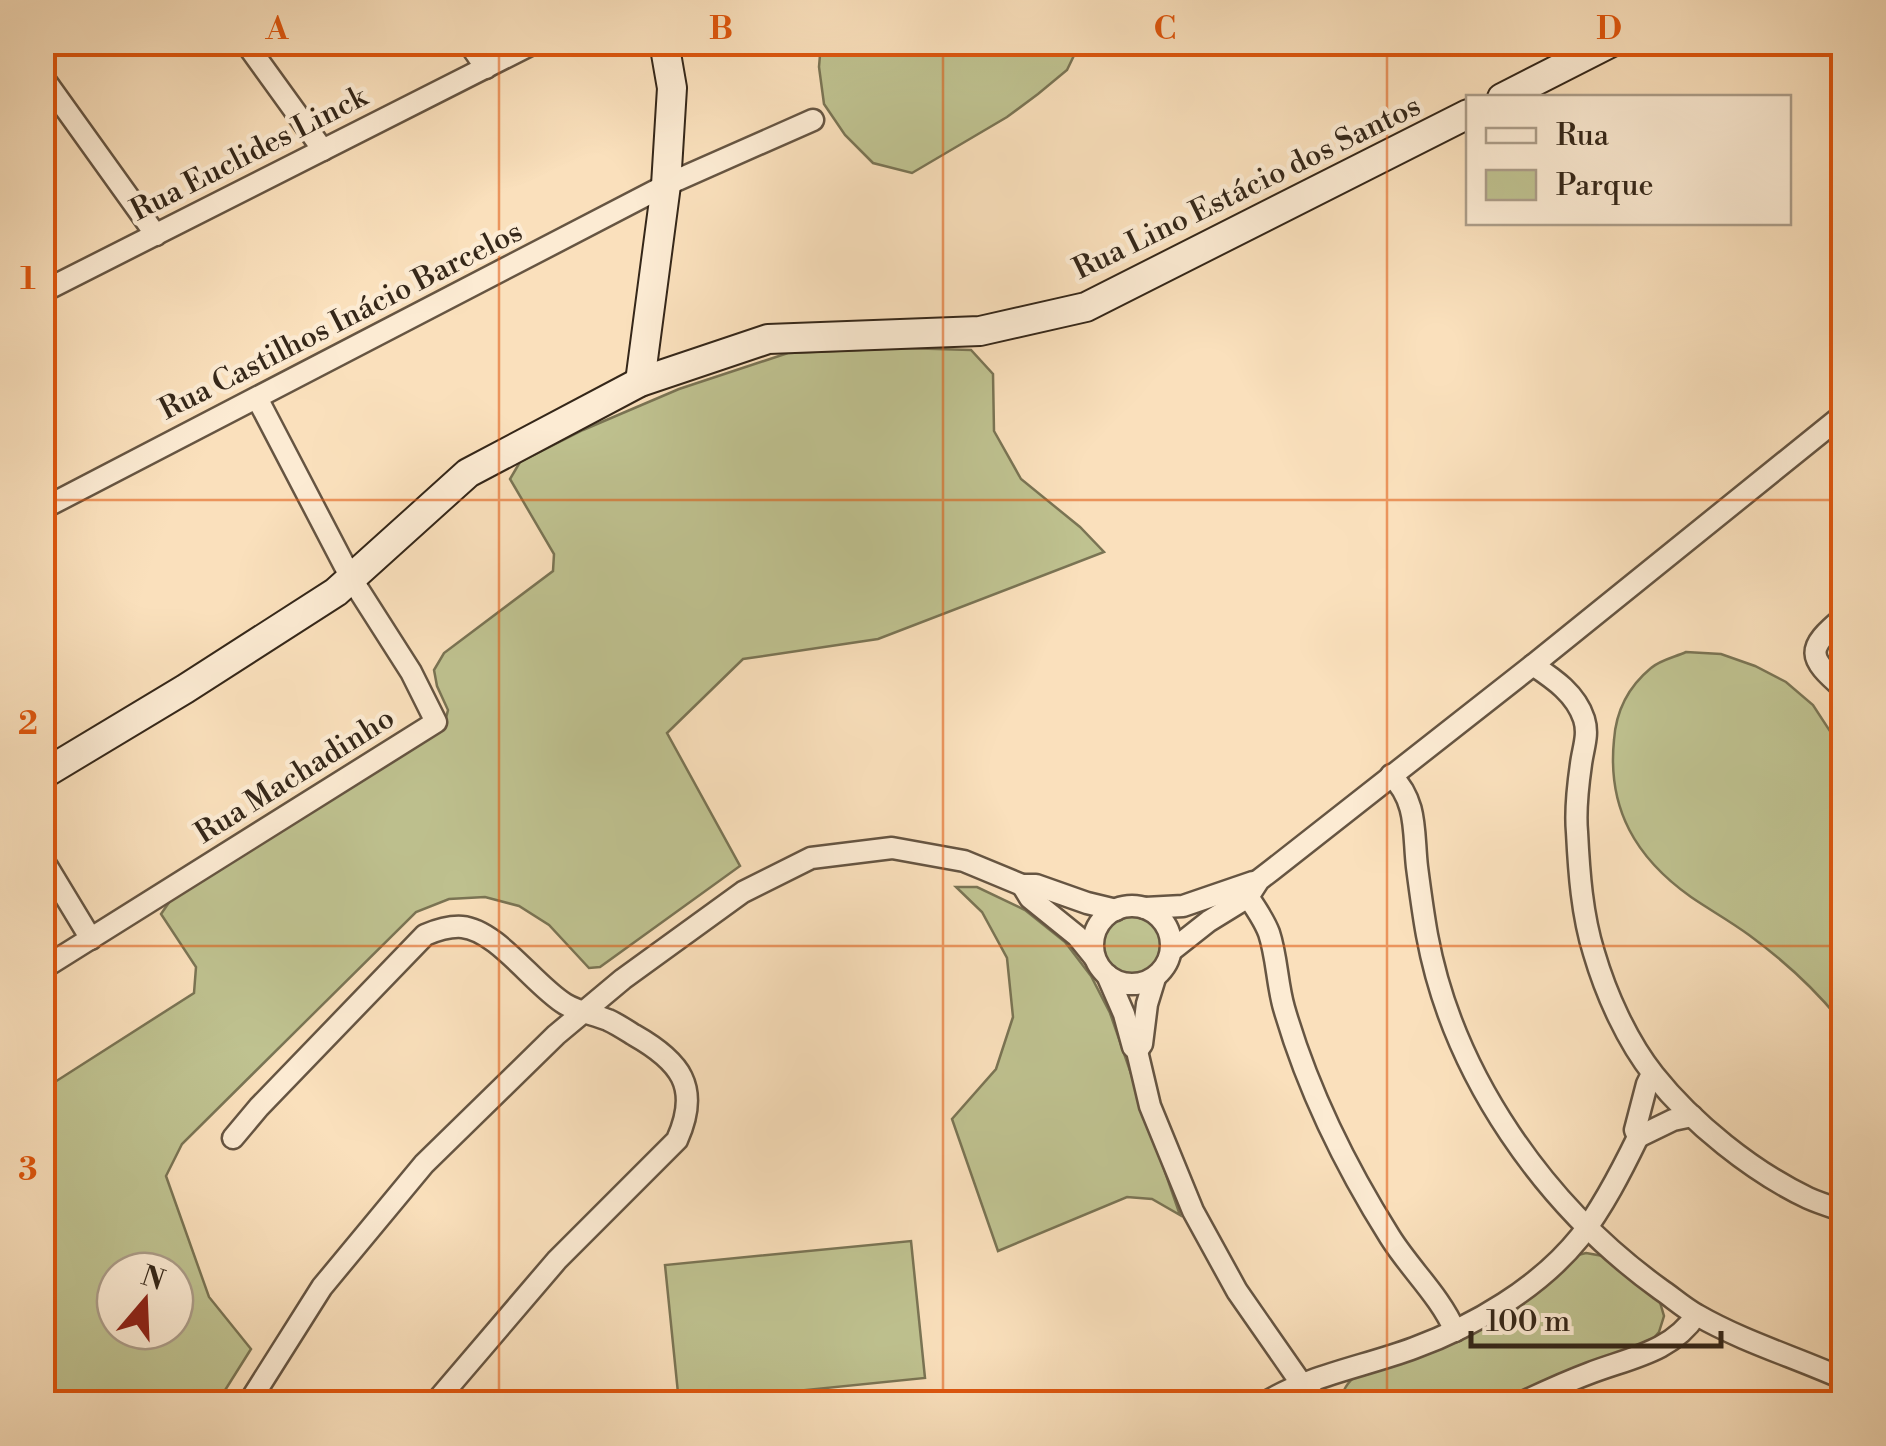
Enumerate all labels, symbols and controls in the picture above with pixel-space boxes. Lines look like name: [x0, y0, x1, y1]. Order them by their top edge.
text: A: [265, 9, 290, 49]
text: B: [709, 9, 733, 49]
text: C: [1154, 9, 1176, 49]
text: D: [1596, 9, 1622, 49]
street label: Rua Euclides Linck: [124, 77, 375, 230]
street label: Rua Lino Estácio dos Santos: [1067, 87, 1427, 289]
legend: [1466, 95, 1791, 225]
text: Rua: [1556, 117, 1610, 155]
text: Parque: [1556, 167, 1654, 205]
street label: Rua Castilhos Inácio Barcelos: [153, 213, 529, 429]
text: 1: [20, 259, 36, 299]
street label: Rua Machadinho: [188, 699, 402, 853]
text: 2: [18, 704, 38, 744]
text: 3: [18, 1150, 38, 1190]
north arrow: [95, 1251, 195, 1351]
text: N: [136, 1259, 169, 1299]
scale bar: [1471, 1286, 1721, 1348]
text: 100 m: [1486, 1303, 1570, 1341]

